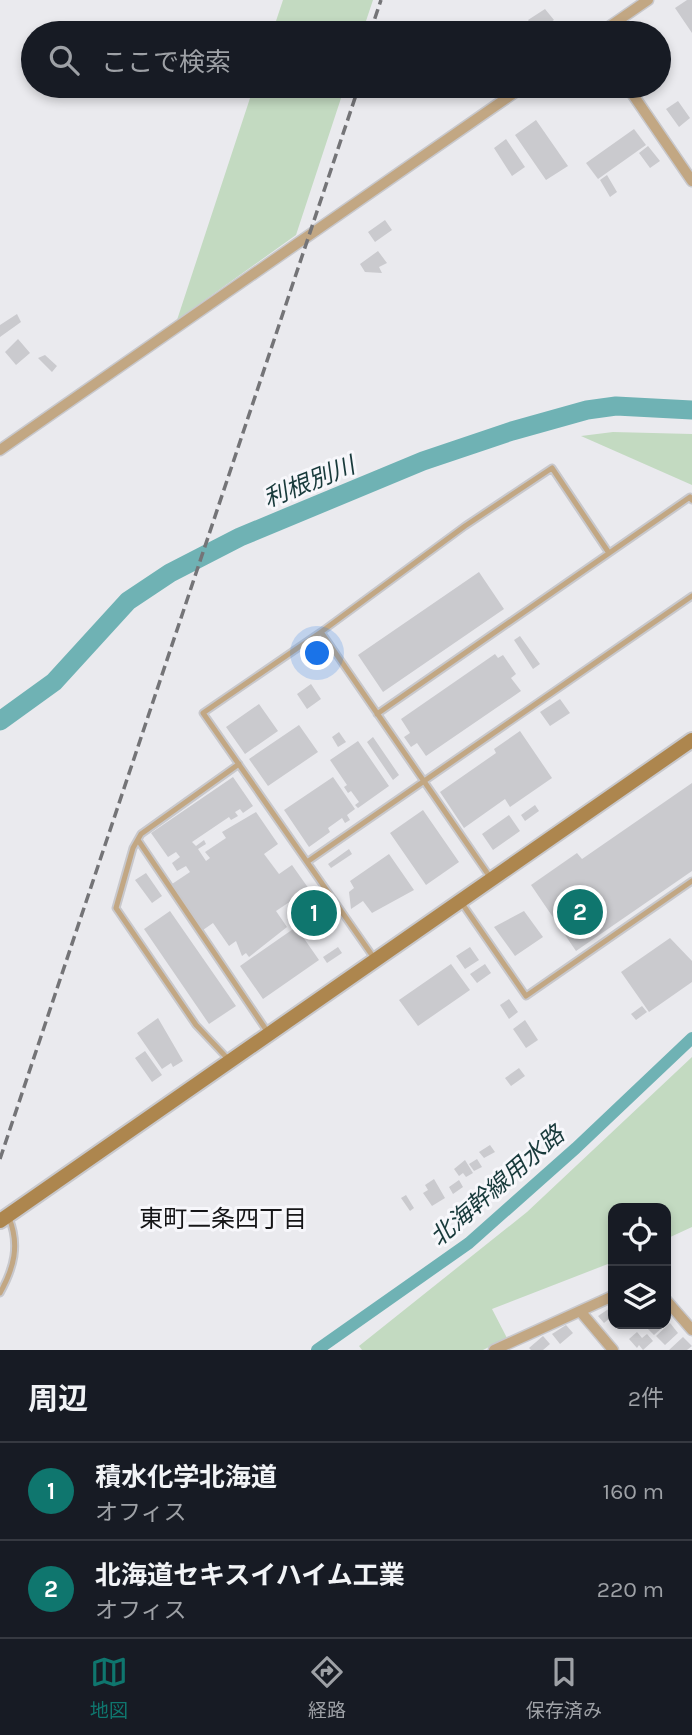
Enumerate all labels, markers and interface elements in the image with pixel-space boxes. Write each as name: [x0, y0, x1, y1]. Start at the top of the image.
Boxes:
search box: [21, 21, 671, 98]
icon: search: [45, 41, 83, 79]
text: ここで検索: [101, 47, 231, 78]
water label: 利根別川: [259, 450, 362, 513]
your location: [300, 636, 334, 670]
pin: 2: [557, 886, 603, 938]
pin: 1: [291, 887, 337, 939]
water label: 北海幹線用水路: [424, 1119, 571, 1252]
map controls: [608, 1203, 671, 1329]
button: locate: [608, 1203, 671, 1266]
district label: 東町二条四丁目: [139, 1205, 307, 1233]
button: layers: [608, 1266, 671, 1329]
text: 周辺: [28, 1381, 88, 1417]
text: 2件: [628, 1385, 664, 1412]
text: 積水化学北海道: [95, 1462, 277, 1493]
text: 1: [47, 1478, 55, 1505]
text: 160 m: [603, 1478, 664, 1505]
text: オフィス: [95, 1499, 187, 1526]
text: 北海道セキスイハイム工業: [95, 1560, 405, 1591]
text: 2: [44, 1576, 58, 1603]
text: 220 m: [597, 1576, 664, 1603]
text: オフィス: [95, 1597, 187, 1624]
tab: 地図: [90, 1653, 128, 1722]
tab: 経路: [308, 1653, 346, 1722]
tab: 保存済み: [526, 1653, 602, 1722]

